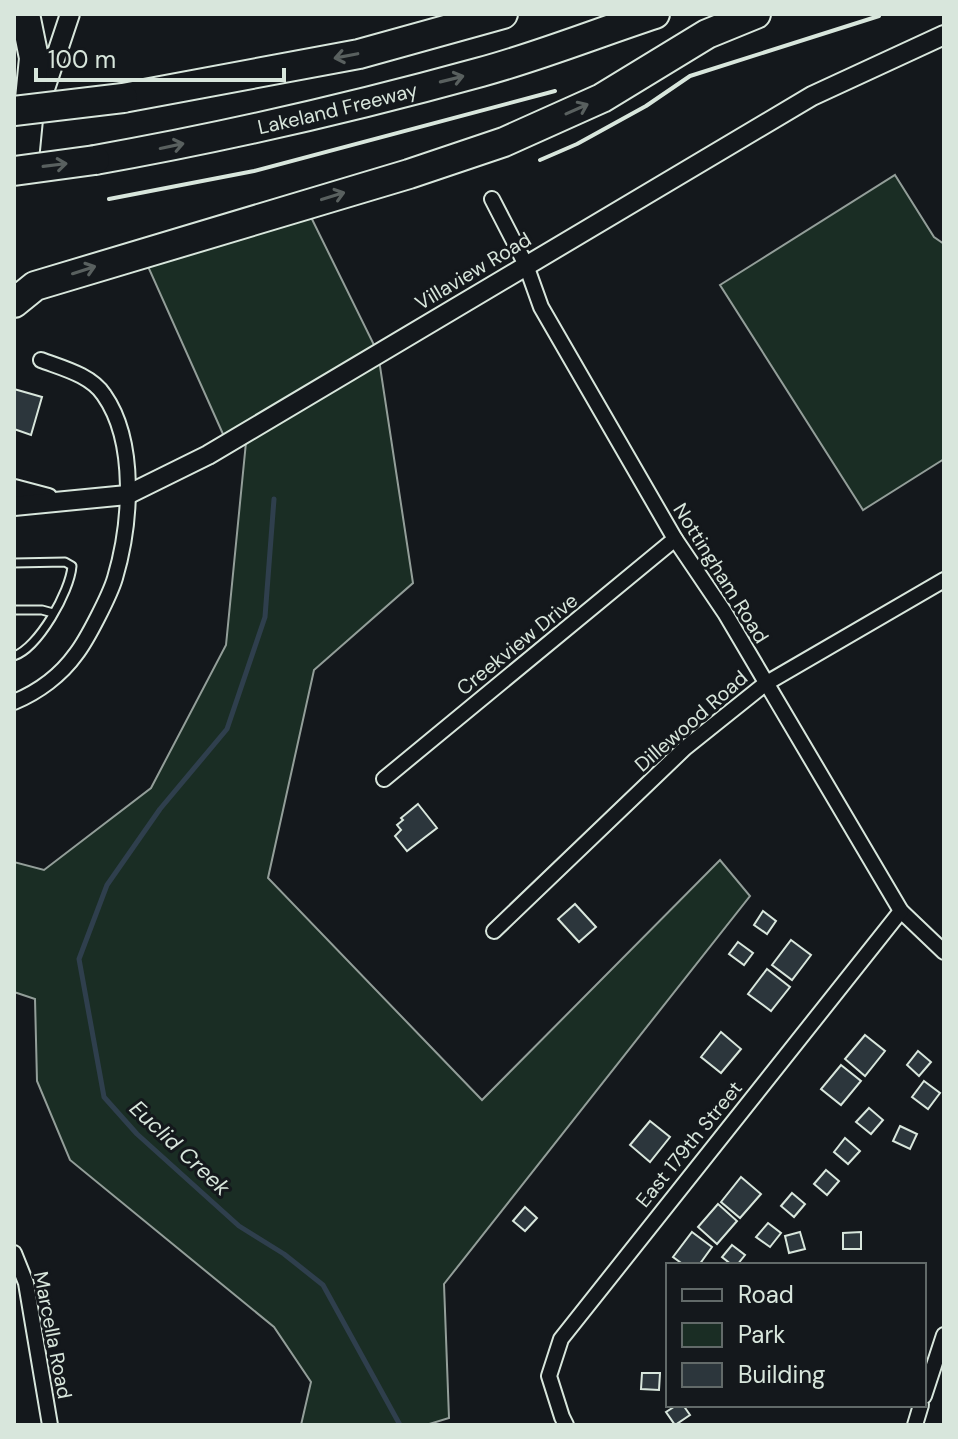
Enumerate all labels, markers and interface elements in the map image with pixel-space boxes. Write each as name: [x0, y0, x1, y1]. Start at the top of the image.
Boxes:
scale bar: [36, 32, 284, 82]
text: 100 m: [48, 44, 116, 75]
one-way arrow: [334, 50, 359, 65]
one-way arrow: [439, 71, 465, 86]
street label: Lakeland Freeway: [255, 77, 420, 140]
one-way arrow: [565, 101, 589, 116]
one-way arrow: [159, 138, 184, 153]
one-way arrow: [41, 158, 68, 173]
one-way arrow: [319, 188, 345, 203]
street label: Villaview Road: [410, 226, 536, 316]
one-way arrow: [71, 262, 96, 277]
street label: Nottingham Road: [667, 498, 775, 648]
street label: Creekview Drive: [451, 587, 583, 701]
street label: Dillewood Road: [629, 665, 753, 777]
street label: East 179th Street: [630, 1075, 748, 1213]
water label: Euclid Creek: [124, 1094, 237, 1203]
legend: [666, 1263, 926, 1407]
street label: Marcella Road: [28, 1269, 78, 1401]
text: Road: [738, 1279, 794, 1310]
text: Park: [738, 1319, 785, 1350]
text: Building: [738, 1359, 825, 1390]

